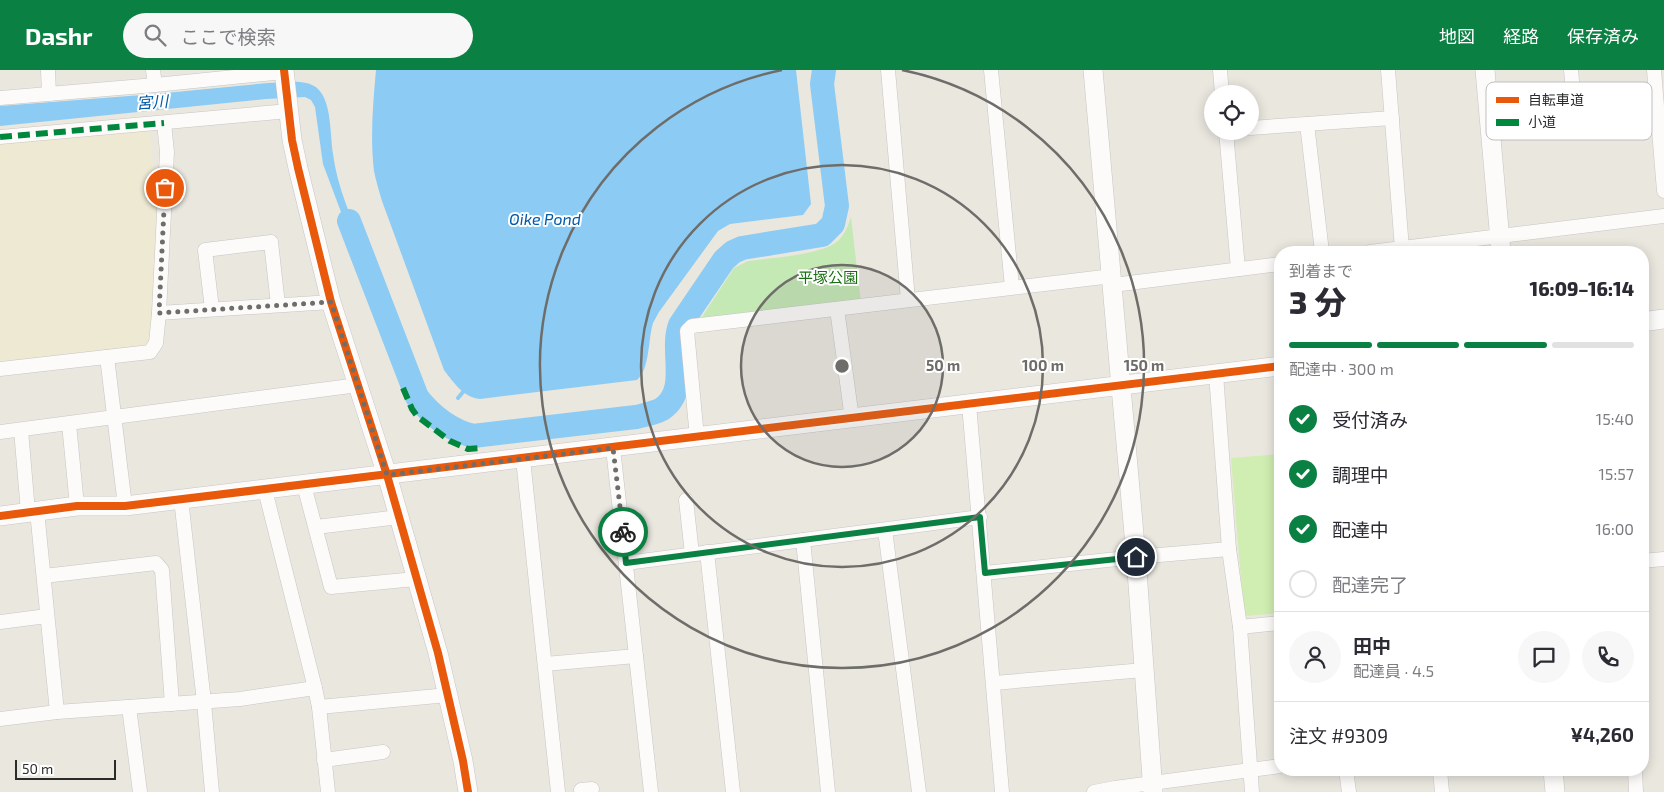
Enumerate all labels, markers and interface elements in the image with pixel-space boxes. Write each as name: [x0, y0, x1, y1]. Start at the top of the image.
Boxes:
search box: [123, 13, 473, 58]
text: Dashr: [25, 21, 93, 50]
icon: search: [141, 21, 169, 49]
text: ここで検索: [181, 25, 276, 48]
text: 地図: [1439, 25, 1475, 47]
text: 経路: [1503, 25, 1539, 47]
text: 保存済み: [1567, 25, 1639, 47]
legend: [1486, 82, 1652, 140]
map controls: [1204, 85, 1259, 140]
button: locate: [1204, 85, 1259, 140]
water label: 宮川: [135, 91, 171, 112]
text: 自転車道: [1528, 91, 1584, 108]
text: 小道: [1528, 113, 1556, 130]
pin: [144, 167, 186, 209]
icon: bag: [151, 174, 179, 202]
water label: Oike Pond: [509, 209, 581, 228]
text: 到着まで: [1289, 261, 1353, 280]
park label: 平塚公園: [798, 268, 858, 286]
text: 16:09–16:14: [1530, 277, 1634, 300]
text: 3 分: [1289, 282, 1346, 320]
text: 50 m: [926, 356, 960, 374]
text: 100 m: [1022, 356, 1064, 374]
text: 150 m: [1124, 356, 1164, 374]
centre of rings: [833, 357, 851, 375]
text: 配達中 · 300 m: [1289, 359, 1394, 378]
icon: check: [1289, 405, 1317, 433]
text: 受付済み: [1332, 408, 1408, 431]
text: 15:40: [1596, 409, 1634, 428]
icon: check: [1289, 460, 1317, 488]
text: 調理中: [1332, 463, 1389, 486]
text: 15:57: [1599, 464, 1634, 483]
courier: [598, 507, 648, 557]
icon: check: [1289, 515, 1317, 543]
icon: bike: [609, 518, 637, 546]
text: 配達中: [1332, 518, 1389, 541]
text: 16:00: [1595, 519, 1634, 538]
pin: [1115, 536, 1157, 578]
icon: home: [1122, 543, 1150, 571]
text: 配達完了: [1332, 573, 1408, 596]
button: person: [1289, 631, 1341, 683]
button: chat: [1518, 631, 1570, 683]
button: phone: [1582, 631, 1634, 683]
text: 田中: [1353, 634, 1391, 657]
text: 配達員 · 4.5: [1353, 661, 1434, 680]
text: ¥4,260: [1570, 723, 1634, 746]
text: 注文 #9309: [1289, 724, 1388, 747]
scale bar: [15, 757, 116, 780]
text: 50 m: [22, 760, 53, 777]

